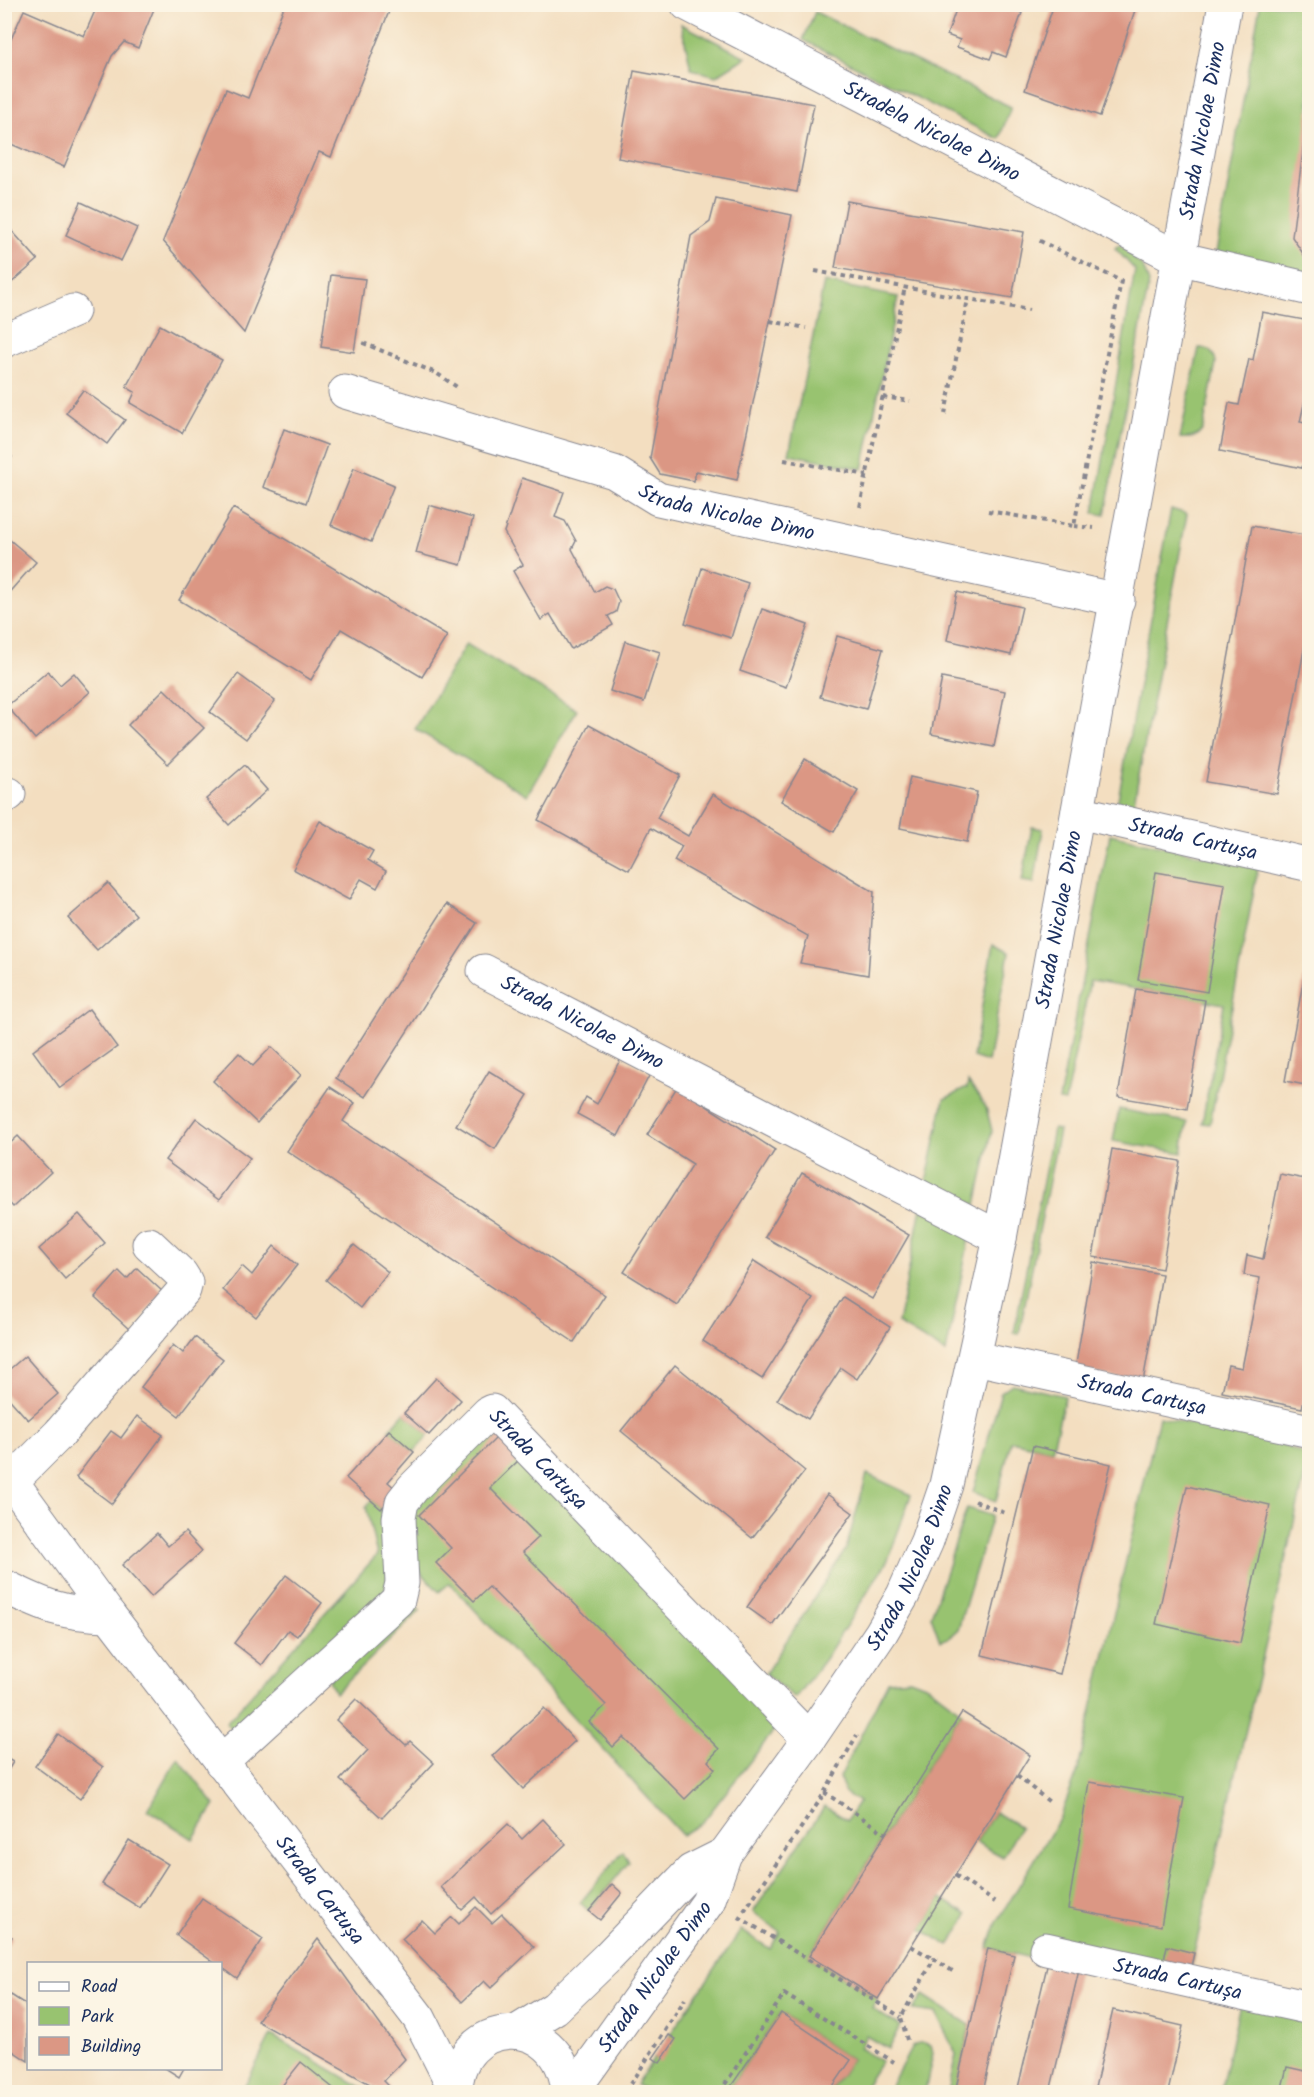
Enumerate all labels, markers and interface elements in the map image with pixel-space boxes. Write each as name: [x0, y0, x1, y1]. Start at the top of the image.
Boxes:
street label: Strada Nicolae Dimo: [1171, 39, 1236, 222]
street label: Stradela Nicolae Dimo: [837, 73, 1026, 192]
street label: Strada Nicolae Dimo: [631, 475, 818, 551]
street label: Strada Cartușa: [1125, 809, 1260, 870]
street label: Strada Nicolae Dimo: [1027, 828, 1092, 1011]
street label: Strada Nicolae Dimo: [494, 967, 670, 1080]
street label: Strada Cartușa: [1074, 1366, 1209, 1426]
street label: Strada Cartușa: [480, 1401, 595, 1519]
street label: Strada Nicolae Dimo: [858, 1480, 963, 1658]
street label: Strada Cartușa: [266, 1829, 372, 1953]
street label: Strada Nicolae Dimo: [590, 1894, 722, 2060]
street label: Strada Cartușa: [1110, 1949, 1245, 2010]
legend: [27, 1962, 222, 2070]
text: Road: [81, 1973, 118, 2002]
text: Park: [81, 2003, 114, 2032]
text: Building: [81, 2033, 141, 2062]

